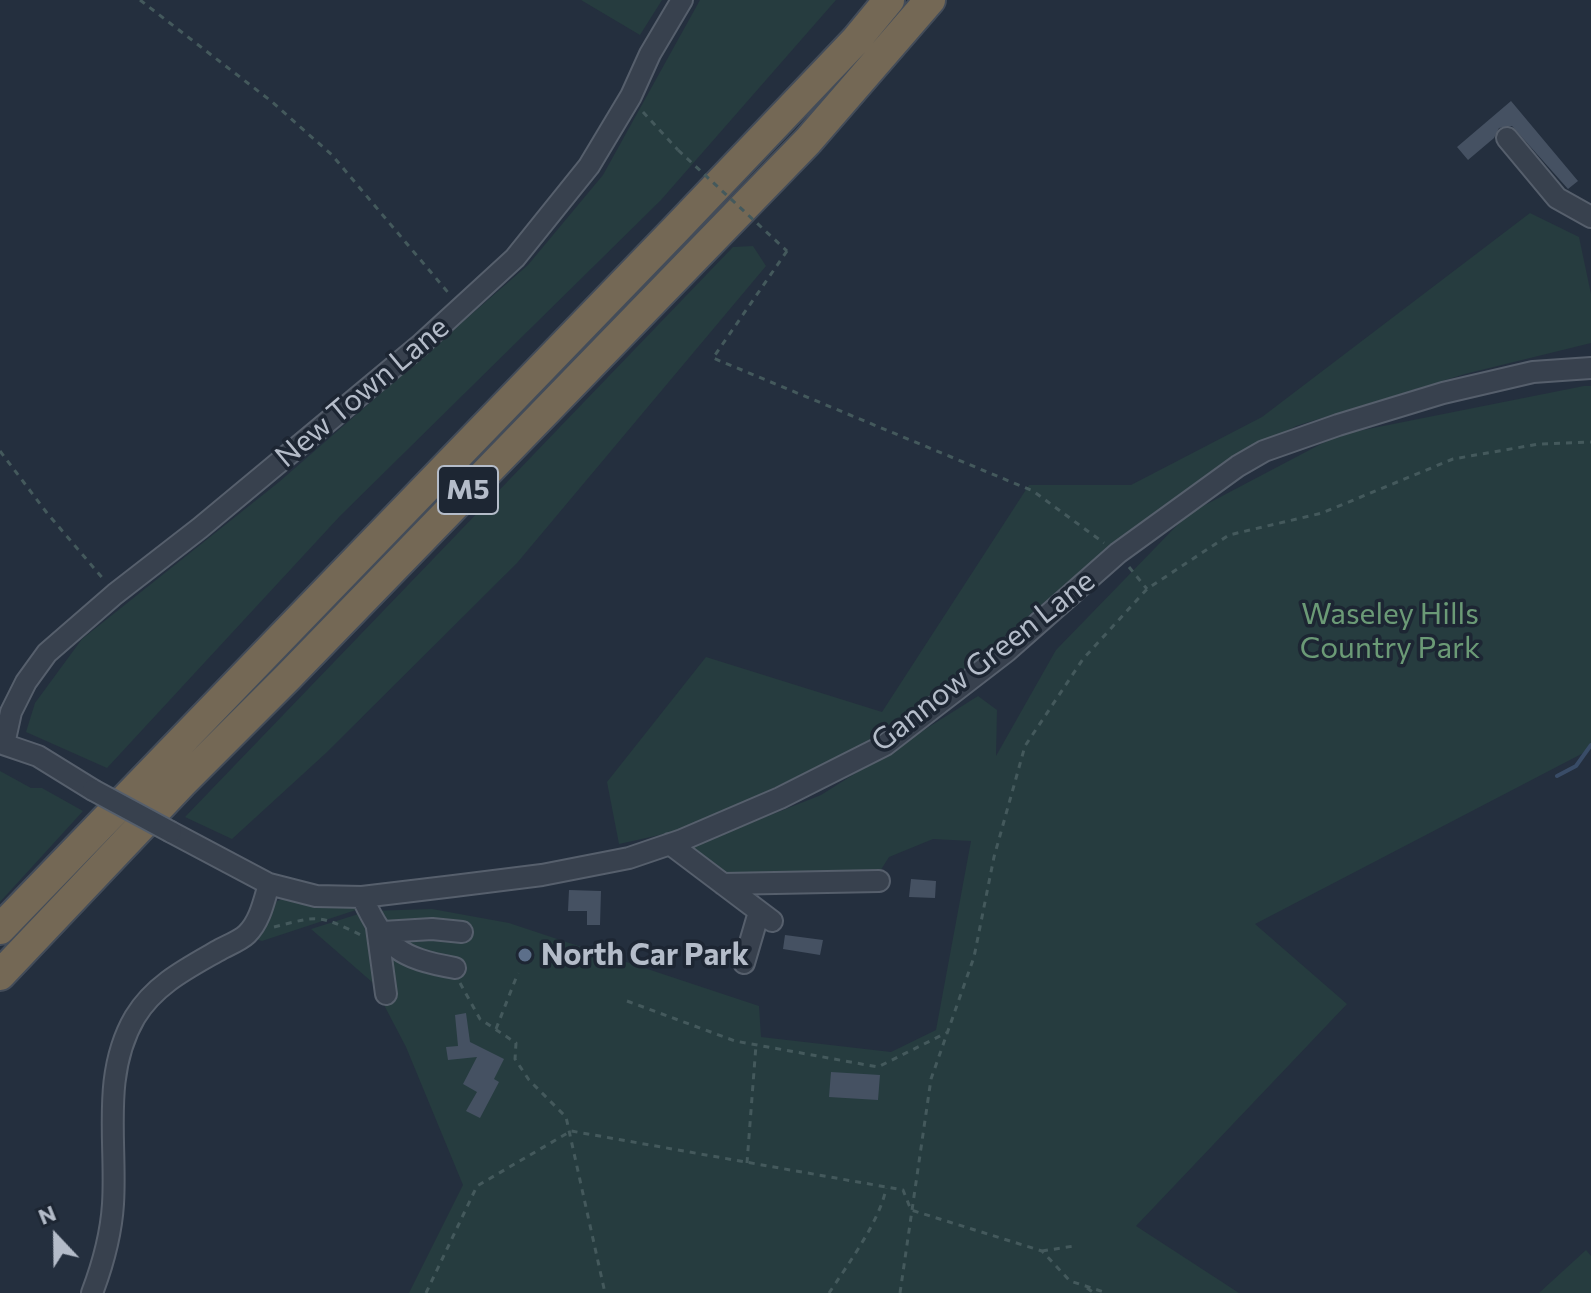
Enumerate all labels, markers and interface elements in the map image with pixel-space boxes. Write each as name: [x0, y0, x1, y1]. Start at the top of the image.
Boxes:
street label: New Town Lane: [268, 309, 456, 475]
road number: M5: [438, 466, 498, 514]
street label: Gannow Green Lane: [864, 563, 1102, 759]
park label: Waseley Hills Country Park: [1300, 596, 1480, 666]
place label: North Car Park: [541, 937, 749, 973]
marker: North Car Park: [516, 946, 534, 964]
north arrow: [16, 1197, 96, 1277]
text: N: [34, 1199, 60, 1230]

